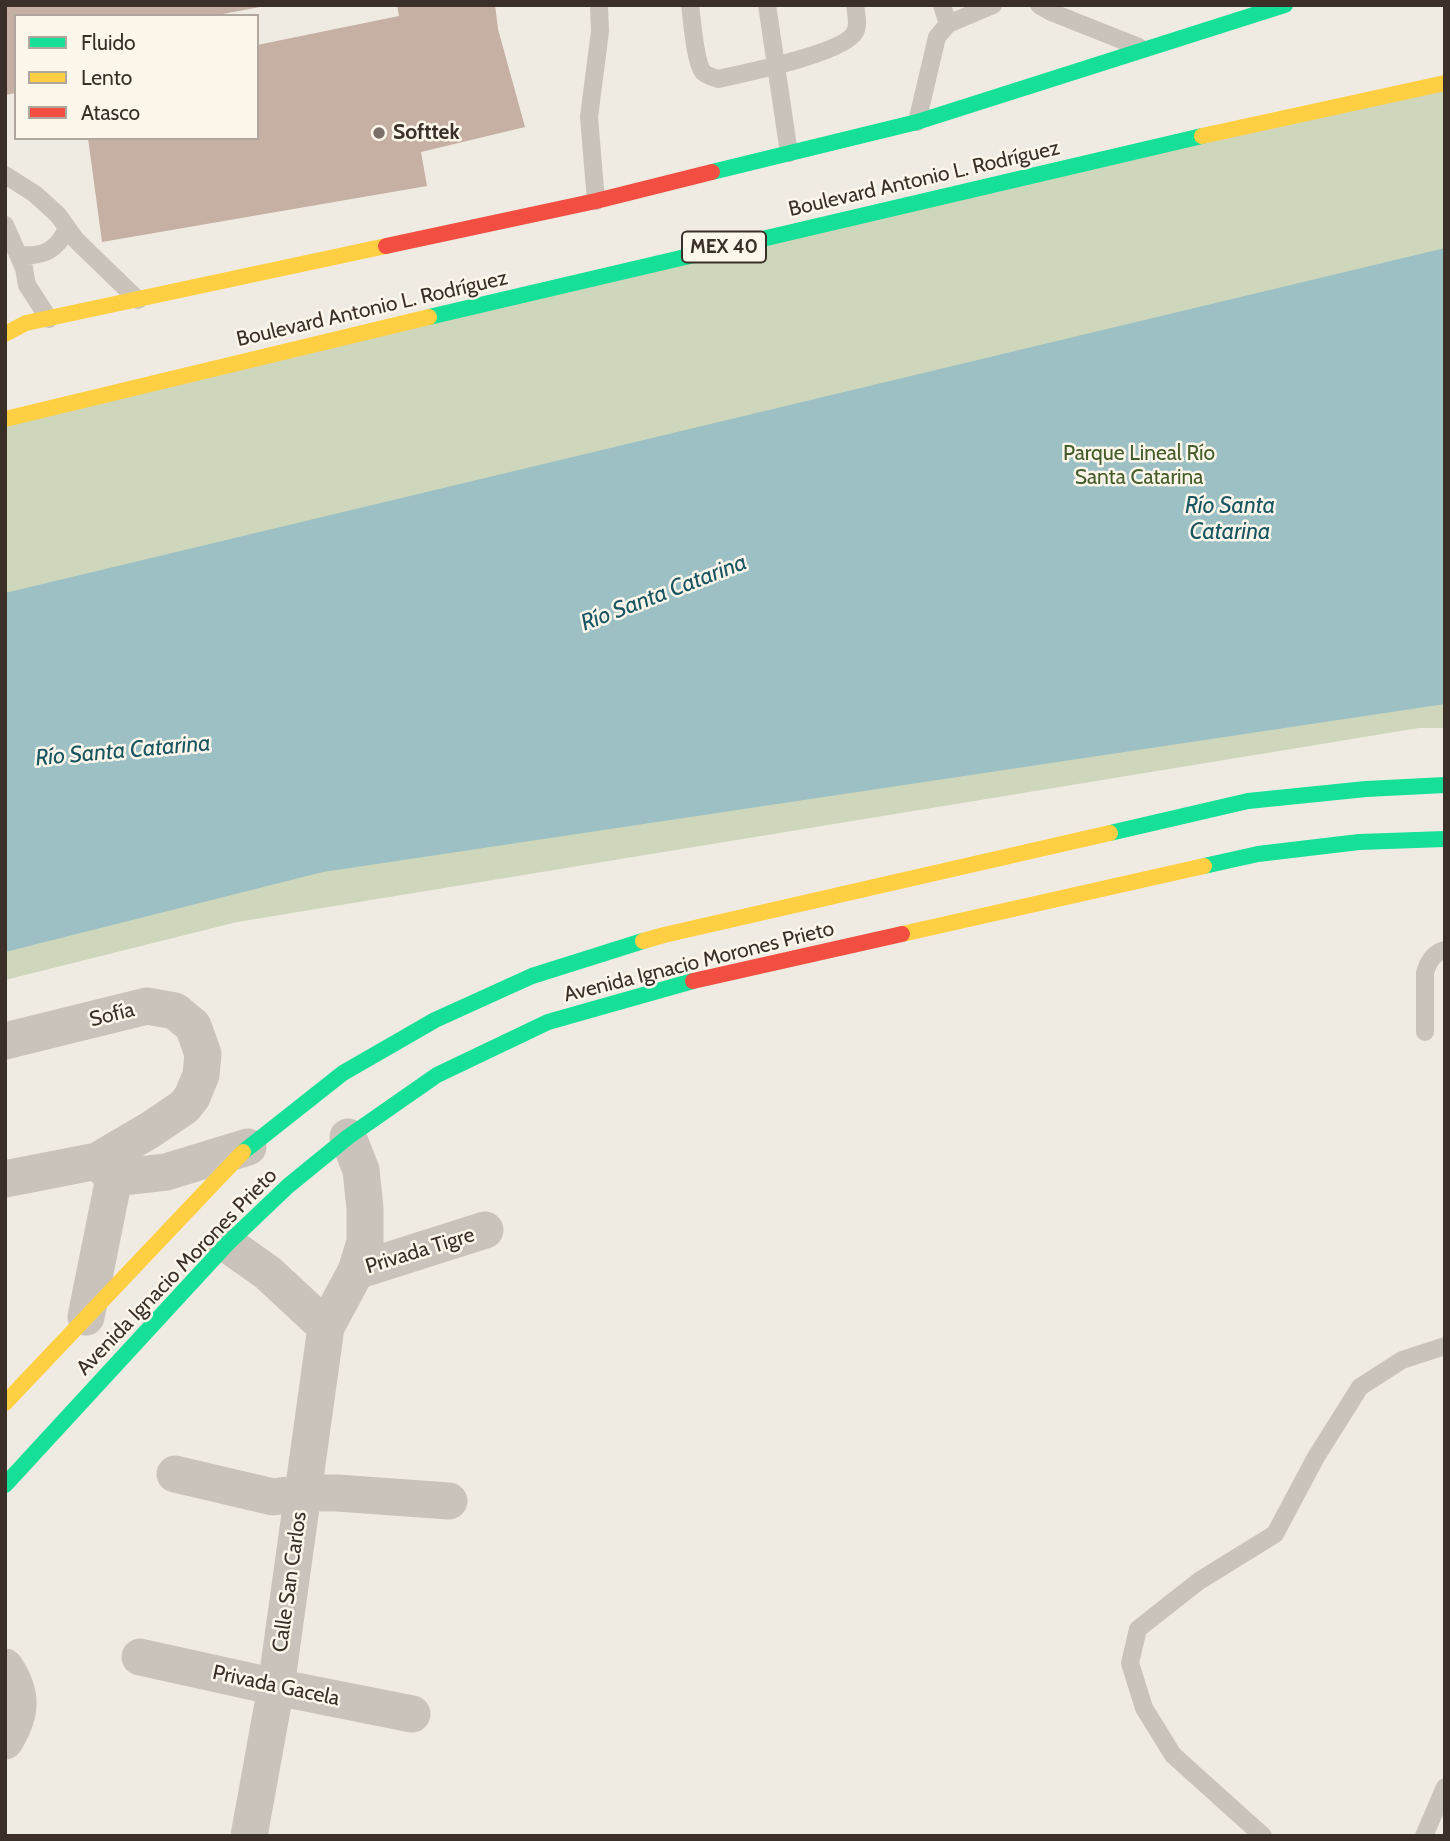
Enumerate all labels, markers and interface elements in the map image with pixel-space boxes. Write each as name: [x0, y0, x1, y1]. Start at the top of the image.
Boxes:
legend: [14, 14, 259, 140]
text: Fluido: [81, 30, 136, 55]
text: Lento: [81, 65, 132, 90]
text: Atasco: [81, 100, 140, 125]
place label: Softtek: [393, 120, 460, 146]
marker: Softtek: [371, 125, 387, 141]
street label: Boulevard Antonio L. Rodríguez: [786, 136, 1062, 222]
road number: MEX 40: [682, 232, 766, 262]
street label: Boulevard Antonio L. Rodríguez: [234, 266, 510, 352]
park label: Parque Lineal Río Santa Catarina: [1063, 441, 1215, 491]
water label: Río Santa Catarina: [1185, 492, 1275, 546]
water label: Río Santa Catarina: [577, 549, 751, 637]
water label: Río Santa Catarina: [34, 730, 212, 772]
street label: Avenida Ignacio Morones Prieto: [561, 916, 837, 1008]
street label: Sofía: [87, 997, 137, 1033]
street label: Avenida Ignacio Morones Prieto: [71, 1163, 283, 1381]
street label: Privada Tigre: [362, 1222, 478, 1280]
street label: Calle San Carlos: [268, 1510, 312, 1654]
street label: Privada Gacela: [210, 1660, 342, 1712]

